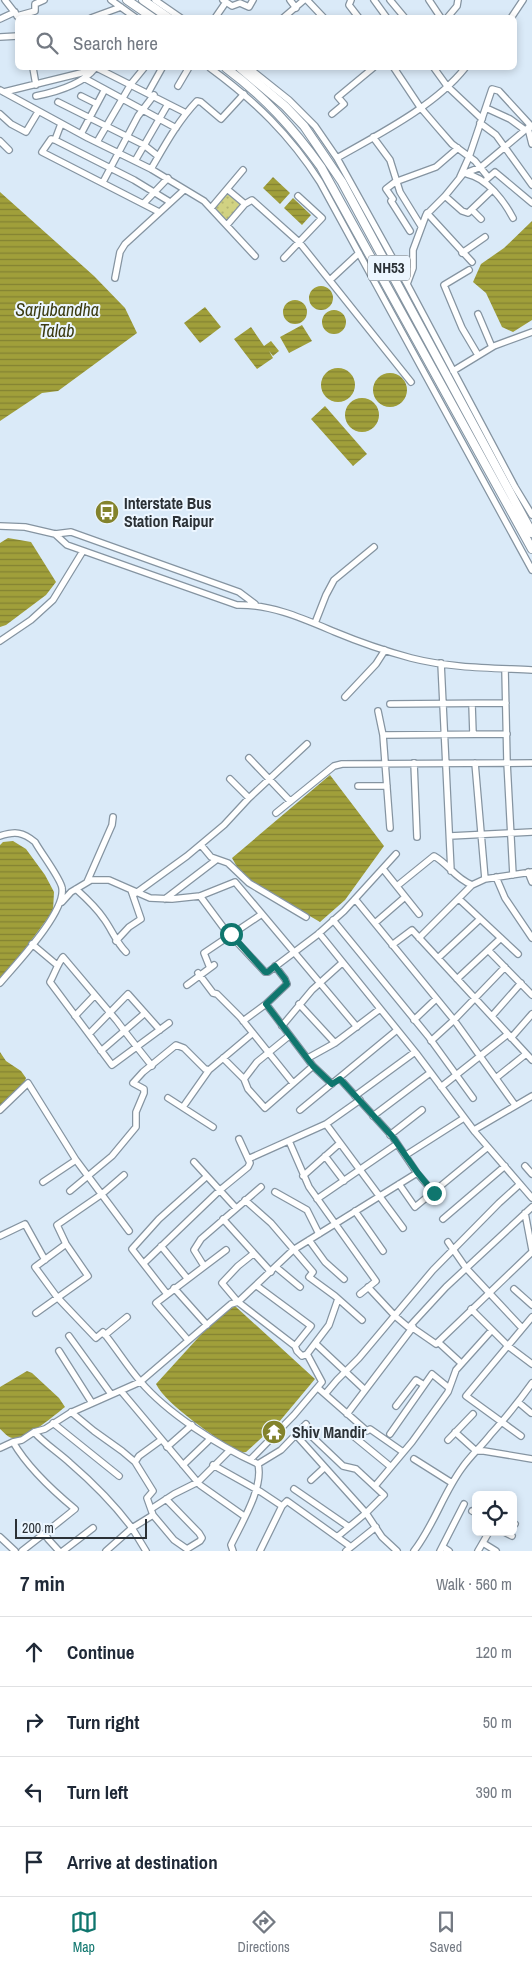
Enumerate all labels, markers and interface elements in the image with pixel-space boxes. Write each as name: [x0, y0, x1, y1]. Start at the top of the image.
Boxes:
search box: [15, 15, 517, 70]
icon: search: [33, 29, 61, 57]
text: Search here: [73, 30, 158, 56]
road number: NH53: [368, 256, 410, 280]
water label: Sarjubandha Talab: [15, 297, 99, 343]
place label: Interstate Bus Station Raipur: [124, 492, 215, 532]
bus stop icon: Interstate Bus Station Raipur: [94, 499, 120, 525]
route start: [220, 923, 243, 946]
route end: [423, 1182, 446, 1205]
temple icon: Shiv Mandir: [261, 1419, 287, 1445]
place label: Shiv Mandir: [292, 1421, 367, 1443]
map controls: [472, 1491, 517, 1536]
button: locate: [472, 1491, 517, 1536]
scale bar: [15, 1516, 148, 1539]
text: 200 m: [22, 1519, 54, 1537]
text: 7 min: [20, 1569, 65, 1598]
text: Walk · 560 m: [436, 1573, 512, 1595]
icon: ahead: [20, 1638, 48, 1666]
text: Continue: [67, 1639, 135, 1665]
text: 120 m: [476, 1641, 512, 1663]
icon: right: [20, 1708, 48, 1736]
text: Turn right: [67, 1709, 139, 1735]
text: 50 m: [483, 1711, 512, 1733]
icon: left: [20, 1778, 48, 1806]
text: Turn left: [67, 1779, 128, 1805]
text: 390 m: [476, 1781, 512, 1803]
icon: arrive: [20, 1848, 48, 1876]
text: Arrive at destination: [67, 1849, 218, 1875]
tab: Map: [70, 1908, 98, 1956]
tab: Directions: [238, 1908, 290, 1956]
tab: Saved: [430, 1908, 462, 1956]

